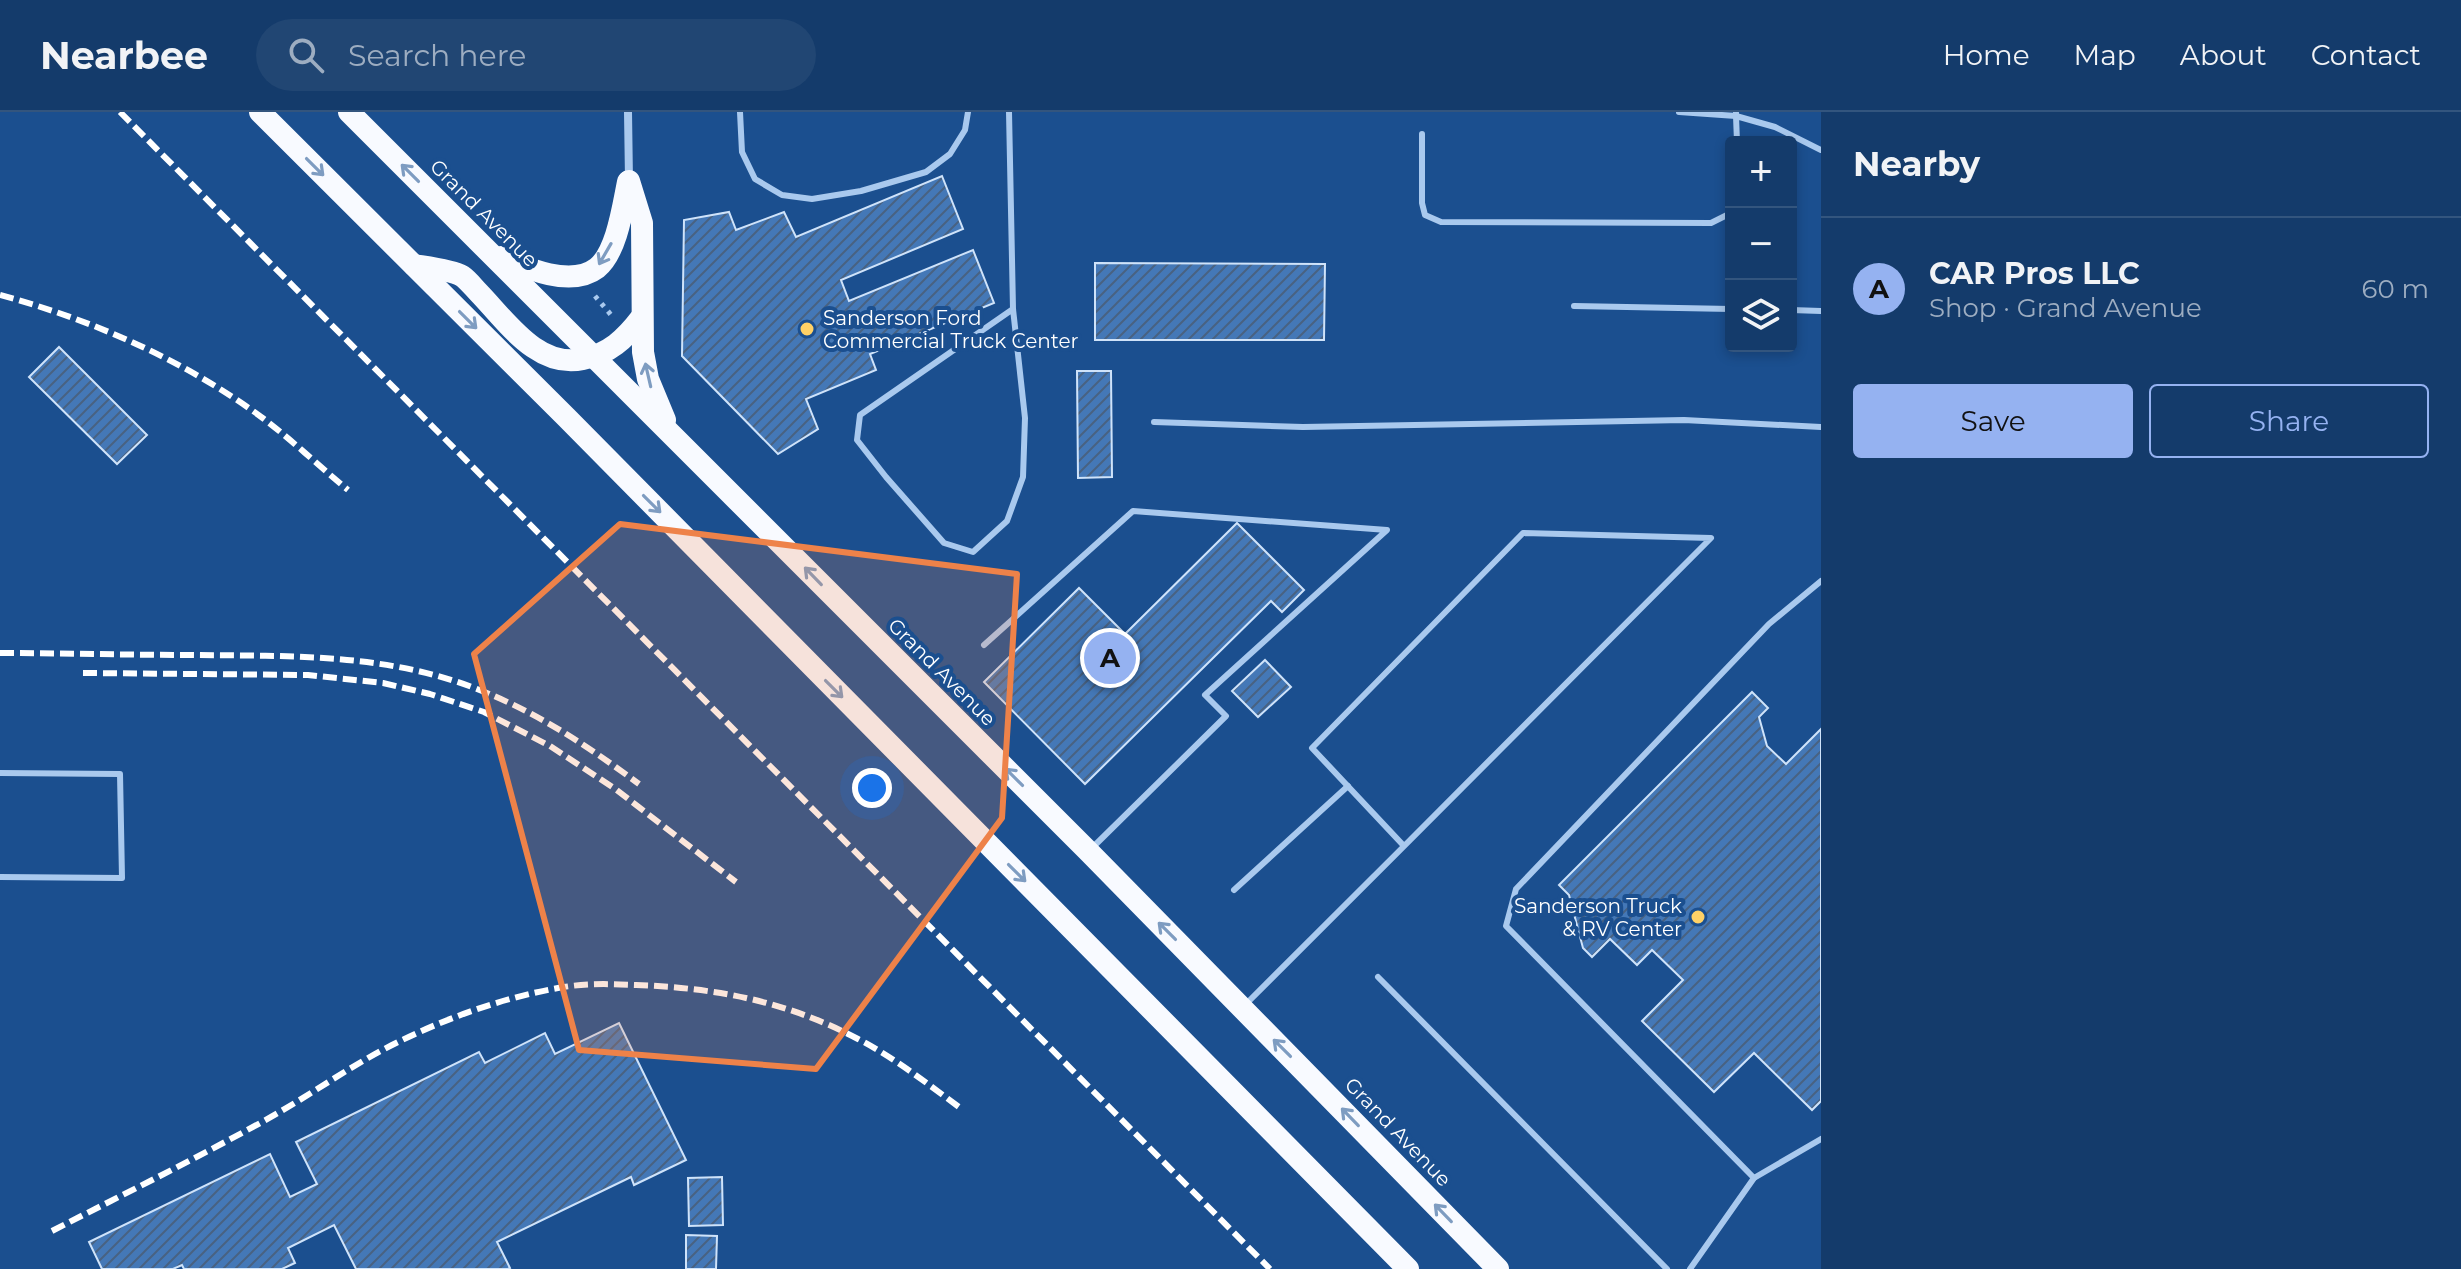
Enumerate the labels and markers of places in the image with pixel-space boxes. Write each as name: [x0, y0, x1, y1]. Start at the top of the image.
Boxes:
place label: Sanderson Ford Commercial Truck Center: [823, 306, 1079, 353]
marker: Sanderson Ford Commercial Truck Center: [798, 320, 816, 338]
pin: A: [1084, 628, 1136, 688]
place label: Sanderson Truck & RV Center: [1514, 894, 1682, 941]
marker: Sanderson Truck & RV Center: [1689, 908, 1707, 926]

